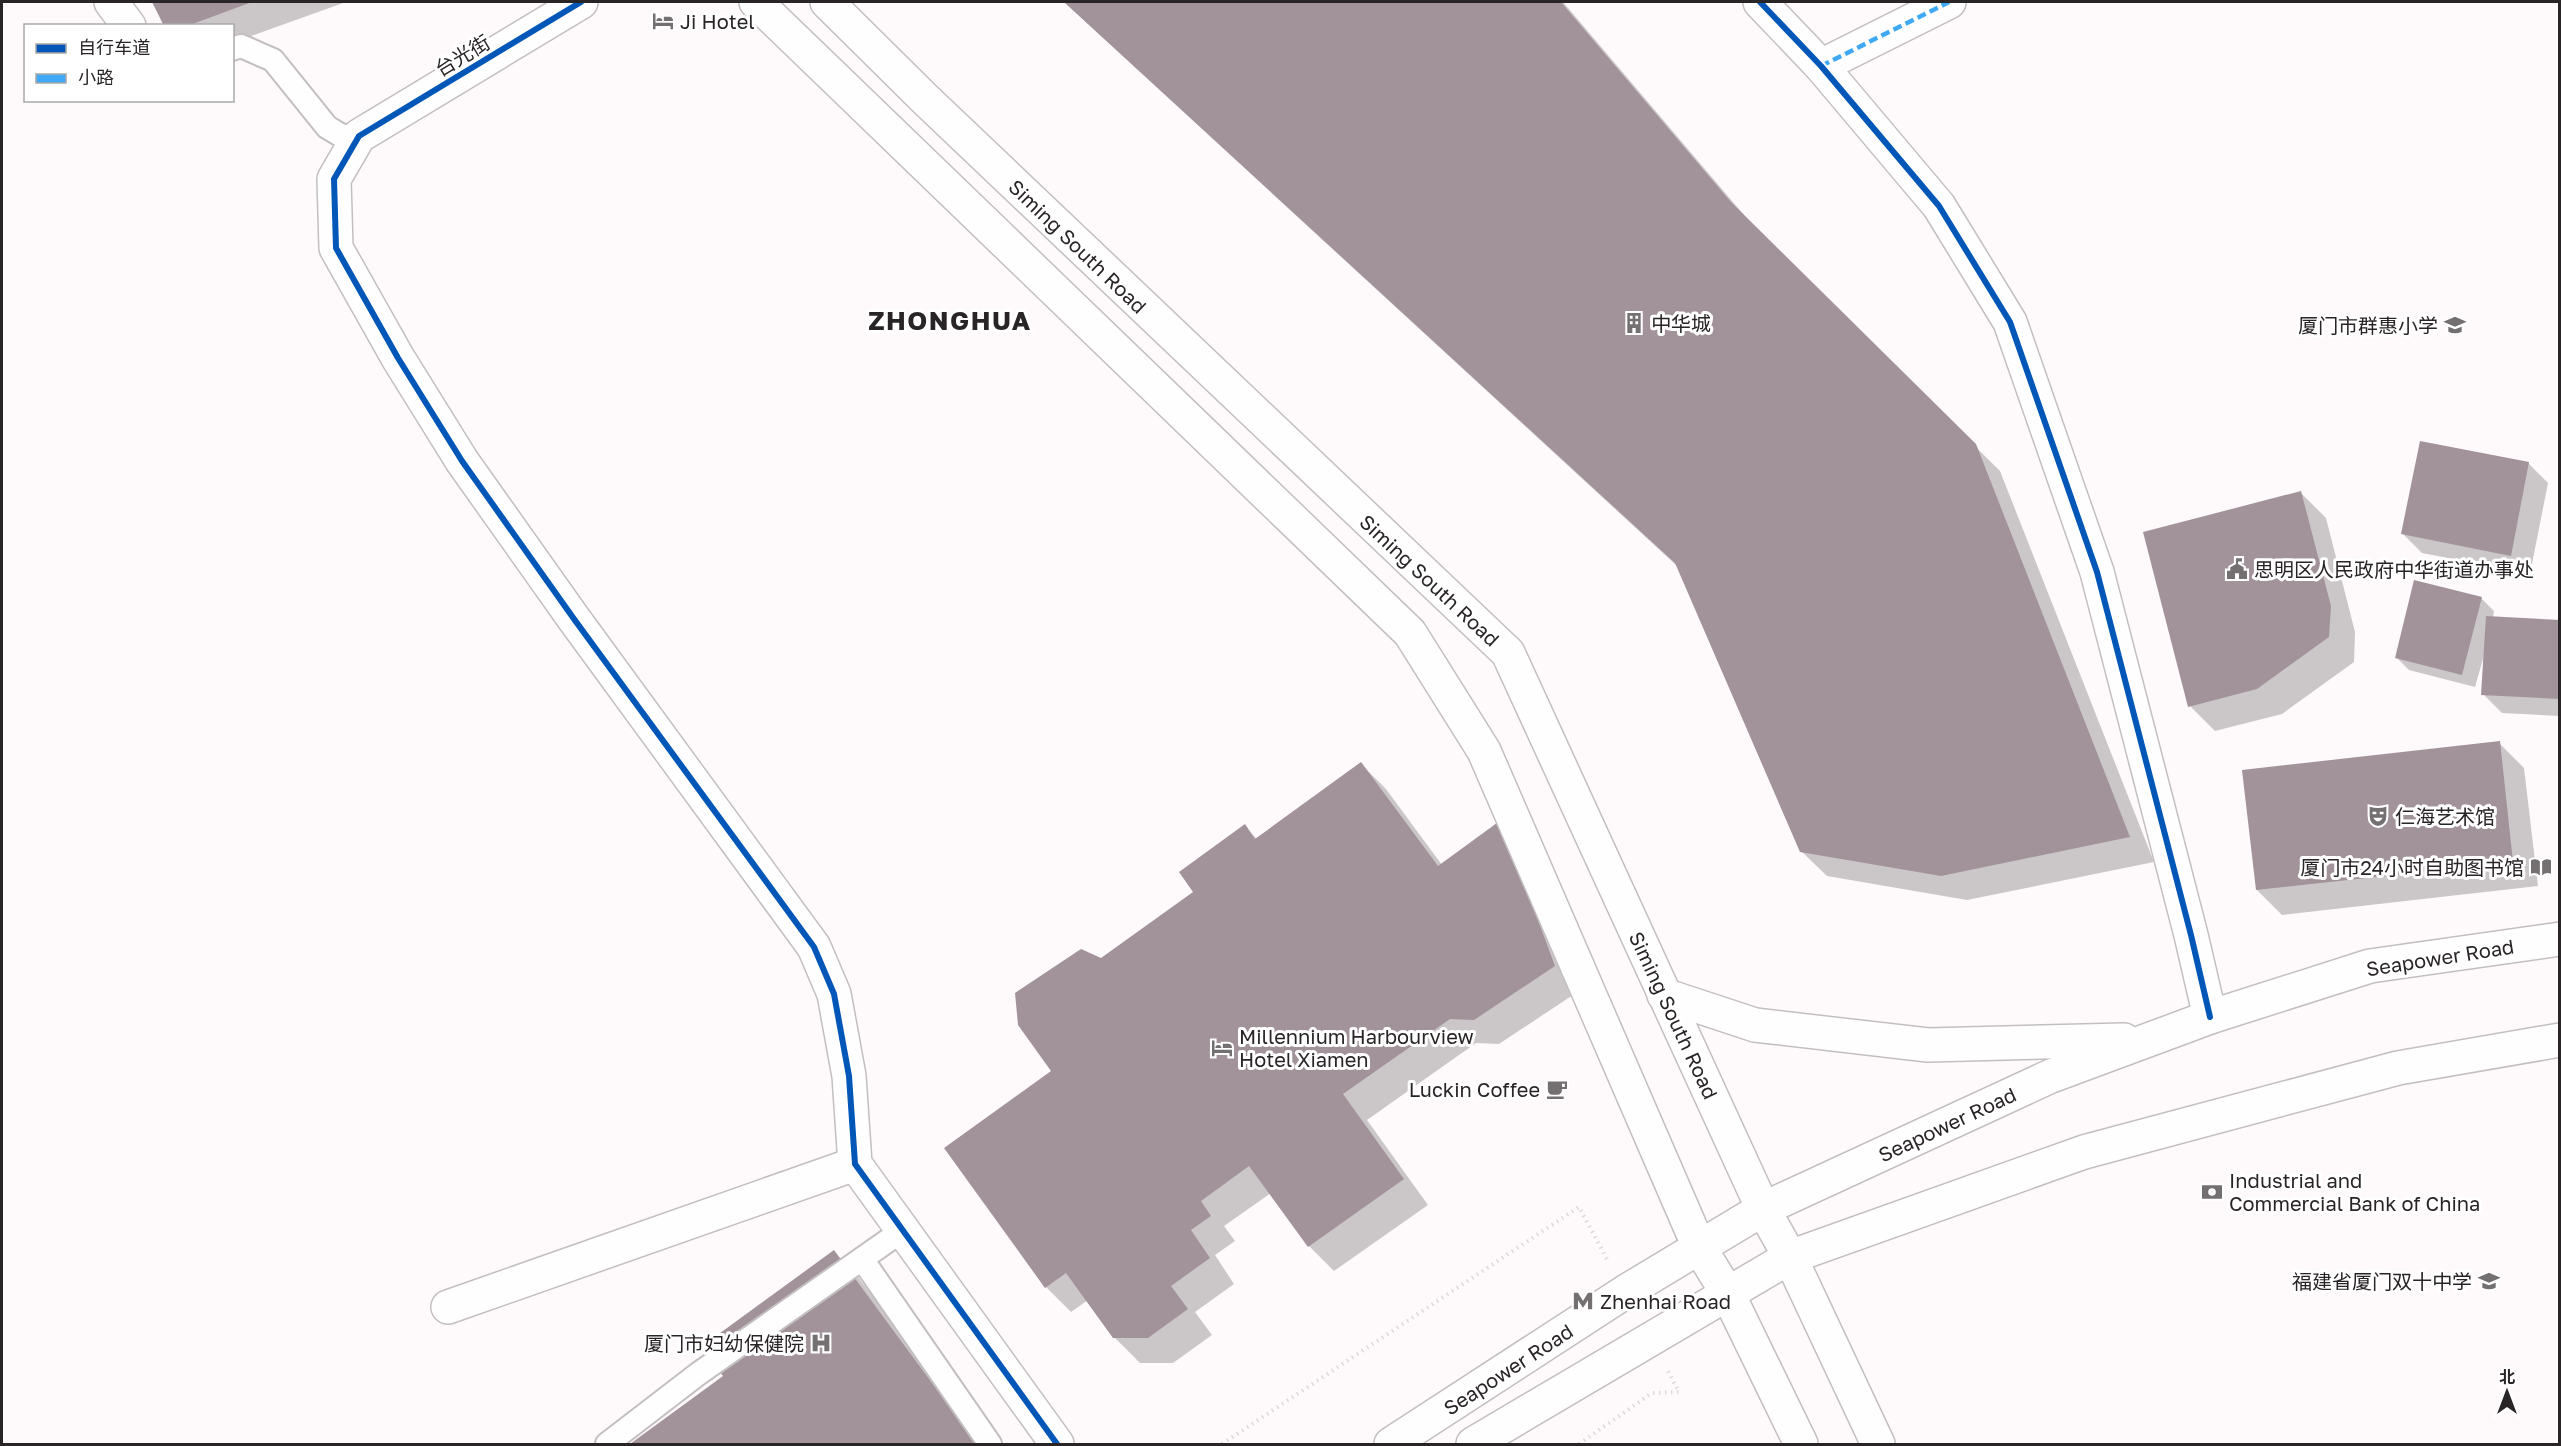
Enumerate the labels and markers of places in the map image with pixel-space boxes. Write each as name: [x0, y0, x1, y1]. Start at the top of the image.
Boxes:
hotel icon: Ji Hotel: [651, 9, 675, 33]
place label: Ji Hotel: [680, 9, 755, 33]
building icon: 中华城: [1622, 311, 1646, 335]
place label: 中华城: [1651, 311, 1711, 335]
place label: 厦门市群惠小学: [2298, 313, 2438, 337]
school or university icon: 厦门市群惠小学: [2443, 313, 2467, 337]
public building icon: 思明区人民政府中华街道办事处: [2225, 557, 2249, 581]
place label: 思明区人民政府中华街道办事处: [2254, 557, 2534, 581]
theatre icon: 仁海艺术馆: [2366, 804, 2390, 828]
place label: 仁海艺术馆: [2395, 804, 2495, 828]
place label: 厦门市24小时自助图书馆: [2300, 855, 2524, 879]
library icon: 厦门市24小时自助图书馆: [2529, 855, 2553, 879]
place label: Millennium Harbourview Hotel Xiamen: [1239, 1024, 1474, 1071]
hotel icon: Millennium Harbourview Hotel Xiamen: [1210, 1036, 1234, 1060]
place label: Luckin Coffee: [1409, 1077, 1540, 1101]
cafe icon: Luckin Coffee: [1545, 1077, 1569, 1101]
place label: Industrial and Commercial Bank of China: [2229, 1168, 2480, 1215]
bank icon: Industrial and Commercial Bank of China: [2200, 1180, 2224, 1204]
place label: 福建省厦门双十中学: [2292, 1269, 2472, 1293]
school or university icon: 福建省厦门双十中学: [2477, 1269, 2501, 1293]
metro station icon: Zhenhai Road: [1571, 1289, 1595, 1313]
place label: Zhenhai Road: [1600, 1289, 1731, 1313]
place label: 厦门市妇幼保健院: [644, 1331, 804, 1355]
hospital icon: 厦门市妇幼保健院: [809, 1331, 833, 1355]

